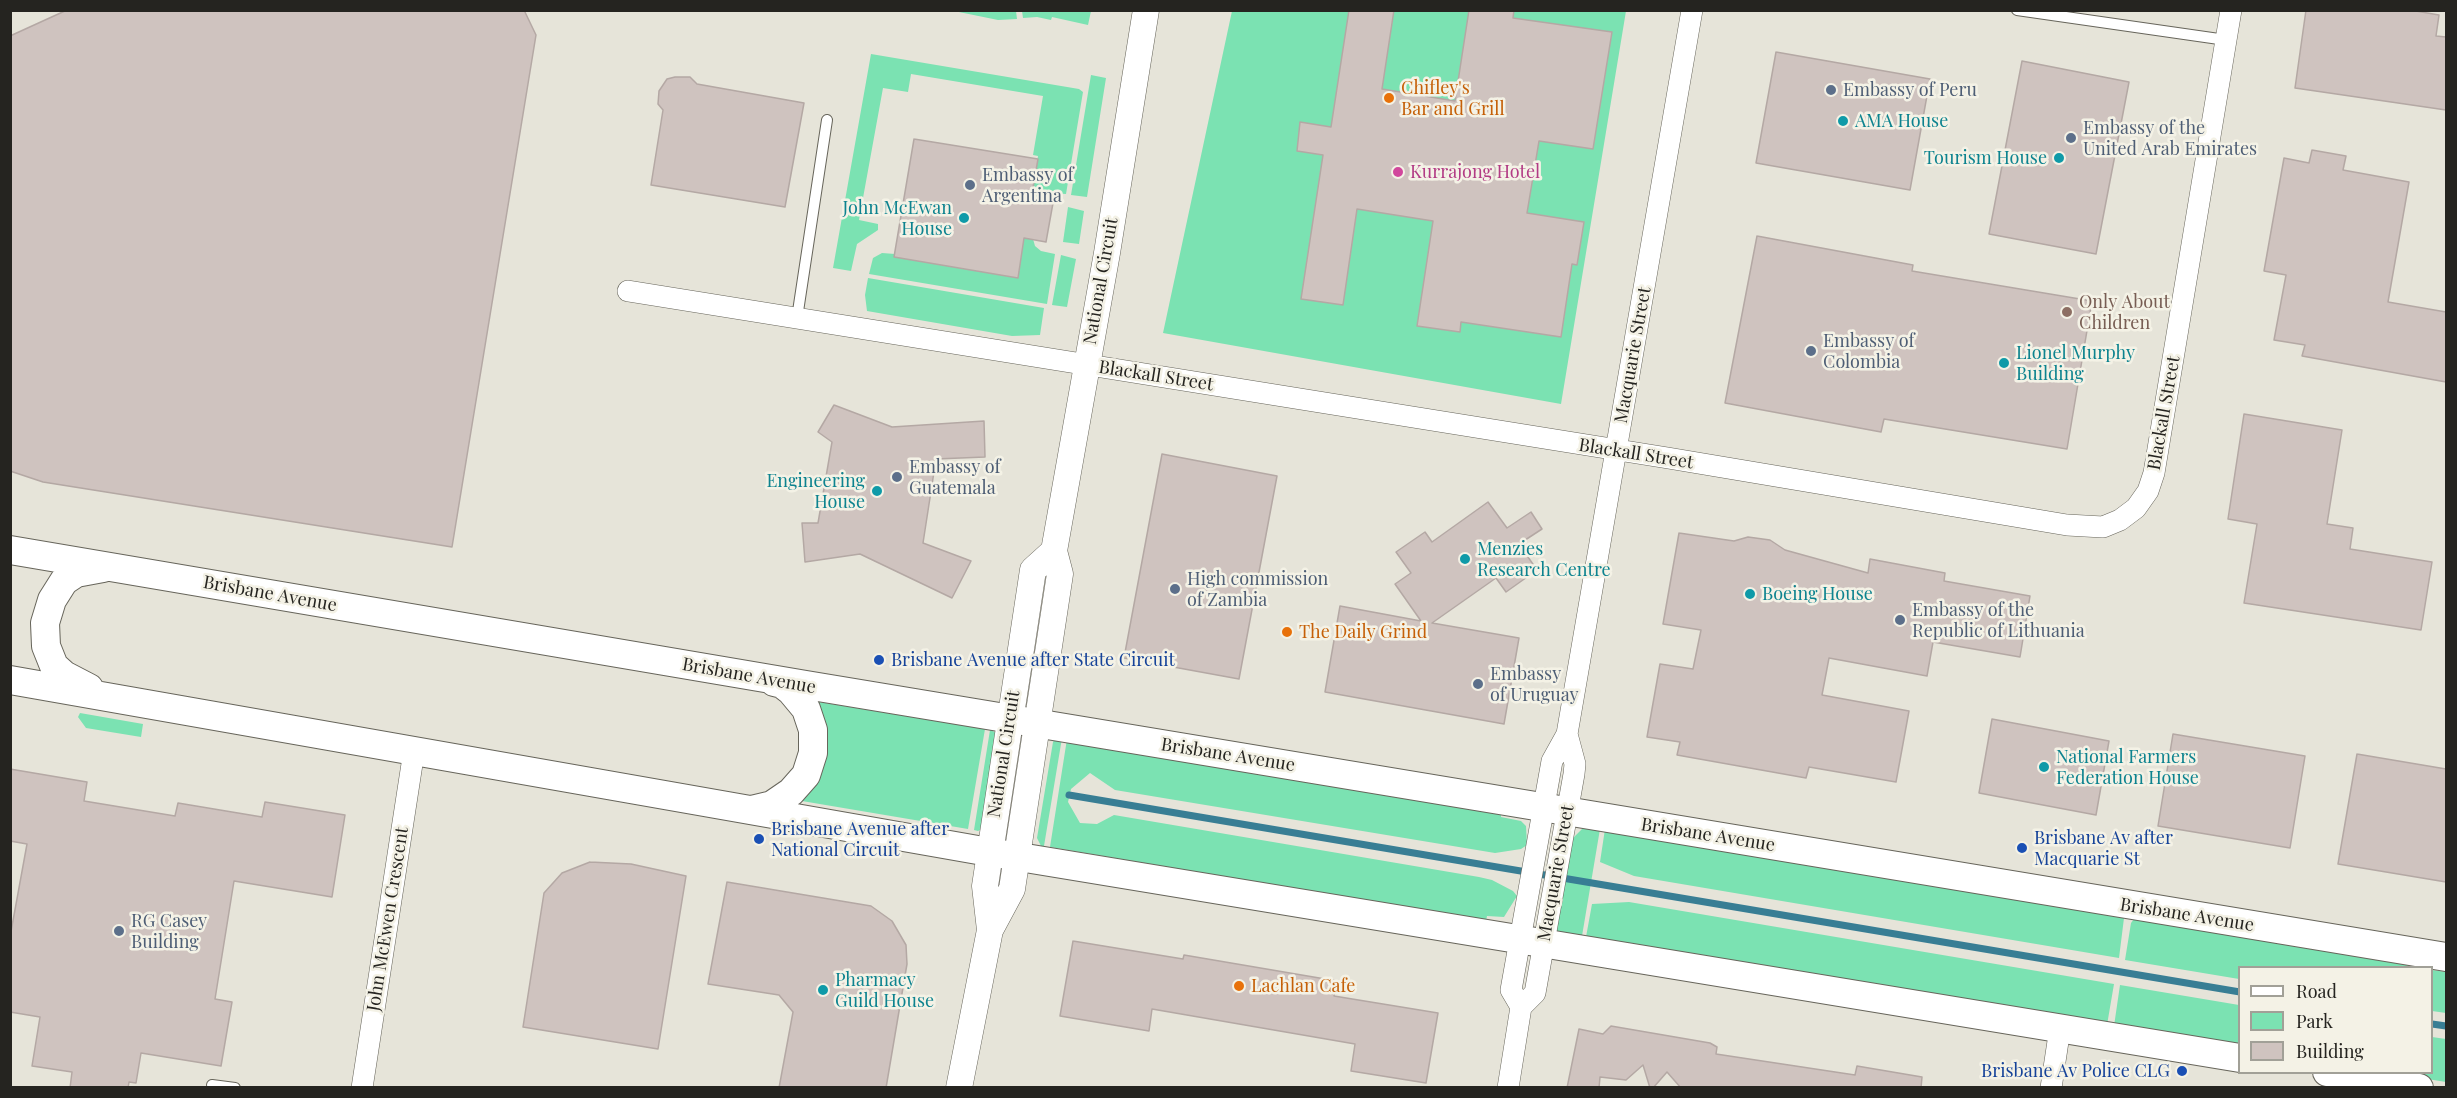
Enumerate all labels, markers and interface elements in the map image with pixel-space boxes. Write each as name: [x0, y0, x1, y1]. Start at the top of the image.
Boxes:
place label: Chifley's Bar and Grill: [1401, 77, 1505, 119]
place label: Embassy of Peru: [1843, 79, 1977, 101]
marker: Embassy of Peru: [1824, 83, 1838, 97]
marker: Chifley's Bar and Grill: [1382, 91, 1396, 105]
place label: AMA House: [1855, 110, 1948, 132]
marker: AMA House: [1836, 114, 1850, 128]
place label: Embassy of the United Arab Emirates: [2083, 117, 2257, 160]
marker: Embassy of the United Arab Emirates: [2064, 131, 2078, 145]
place label: Tourism House: [1924, 147, 2047, 169]
marker: Tourism House: [2052, 151, 2066, 165]
place label: Kurrajong Hotel: [1410, 161, 1540, 183]
place label: Embassy of Argentina: [982, 164, 1074, 207]
marker: Kurrajong Hotel: [1391, 165, 1405, 179]
marker: Embassy of Argentina: [963, 178, 977, 192]
place label: John McEwan House: [842, 197, 952, 240]
marker: John McEwan House: [957, 211, 971, 225]
street label: National Circuit: [1079, 216, 1123, 346]
street label: Macquarie Street: [1610, 285, 1656, 425]
place label: Only About Children: [2079, 291, 2170, 334]
marker: Only About Children: [2060, 305, 2074, 319]
place label: Embassy of Colombia: [1823, 330, 1915, 372]
place label: Lionel Murphy Building: [2016, 342, 2135, 385]
marker: Embassy of Colombia: [1804, 344, 1818, 358]
street label: Blackall Street: [2143, 354, 2185, 472]
street label: Blackall Street: [1097, 356, 1215, 396]
marker: Lionel Murphy Building: [1997, 356, 2011, 370]
street label: Blackall Street: [1577, 434, 1695, 474]
place label: Embassy of Guatemala: [909, 456, 1001, 498]
place label: Engineering House: [766, 470, 865, 512]
marker: Embassy of Guatemala: [890, 470, 904, 484]
marker: Engineering House: [870, 484, 884, 498]
place label: Menzies Research Centre: [1477, 538, 1611, 580]
marker: Menzies Research Centre: [1458, 552, 1472, 566]
place label: High commission of Zambia: [1187, 568, 1328, 610]
street label: Brisbane Avenue: [202, 572, 338, 616]
marker: High commission of Zambia: [1168, 582, 1182, 596]
place label: Boeing House: [1762, 583, 1873, 605]
marker: Boeing House: [1743, 587, 1757, 601]
place label: Embassy of the Republic of Lithuania: [1912, 599, 2085, 642]
marker: Embassy of the Republic of Lithuania: [1893, 613, 1907, 627]
place label: The Daily Grind: [1299, 621, 1427, 643]
marker: The Daily Grind: [1280, 625, 1294, 639]
place label: Brisbane Avenue after State Circuit: [891, 649, 1175, 671]
marker: Brisbane Avenue after State Circuit: [872, 653, 886, 667]
street label: Brisbane Avenue: [681, 654, 817, 698]
place label: Embassy of Uruguay: [1490, 663, 1579, 706]
marker: Embassy of Uruguay: [1471, 677, 1485, 691]
street label: National Circuit: [983, 689, 1025, 819]
street label: Brisbane Avenue: [1159, 734, 1297, 776]
place label: National Farmers Federation House: [2056, 746, 2199, 789]
marker: National Farmers Federation House: [2037, 760, 2051, 774]
street label: Macquarie Street: [1533, 803, 1579, 943]
street label: Brisbane Avenue: [1639, 814, 1777, 856]
place label: Brisbane Avenue after National Circuit: [771, 818, 949, 860]
street label: John McEwen Crescent: [363, 825, 413, 1013]
place label: Brisbane Av after Macquarie St: [2034, 827, 2173, 870]
marker: Brisbane Avenue after National Circuit: [752, 832, 766, 846]
marker: Brisbane Av after Macquarie St: [2015, 841, 2029, 855]
street label: Brisbane Avenue: [2118, 894, 2256, 936]
place label: RG Casey Building: [131, 910, 207, 952]
marker: RG Casey Building: [112, 924, 126, 938]
legend: [2238, 966, 2433, 1074]
place label: Pharmacy Guild House: [835, 969, 934, 1012]
place label: Lachlan Cafe: [1251, 975, 1355, 997]
marker: Lachlan Cafe: [1232, 979, 1246, 993]
text: Road: [2296, 979, 2337, 1003]
marker: Pharmacy Guild House: [816, 983, 830, 997]
text: Park: [2296, 1009, 2333, 1033]
text: Building: [2296, 1039, 2364, 1063]
place label: Brisbane Av Police CLG: [1981, 1060, 2170, 1082]
marker: Brisbane Av Police CLG: [2175, 1064, 2189, 1078]

